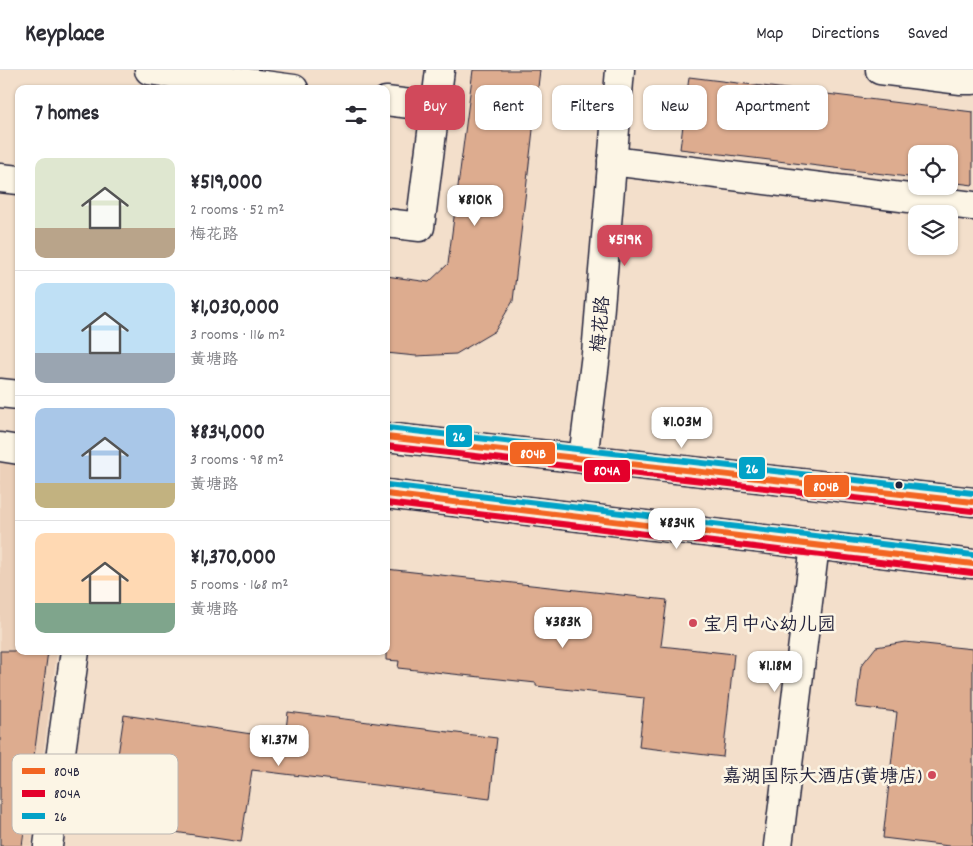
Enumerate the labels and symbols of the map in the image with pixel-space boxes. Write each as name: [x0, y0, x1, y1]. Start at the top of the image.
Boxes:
pin: ¥810K: [440, 184, 510, 227]
pin: ¥519K: [590, 224, 660, 267]
street label: 梅花路: [587, 295, 618, 354]
pin: ¥1.03M: [641, 406, 723, 449]
line badge: 26: [445, 424, 473, 448]
text: 26: [453, 428, 466, 448]
line badge: 804B: [509, 441, 556, 465]
text: 804B: [520, 445, 546, 465]
line badge: 26: [738, 456, 766, 480]
line badge: 804A: [583, 459, 631, 483]
text: 26: [746, 460, 759, 480]
text: 804A: [594, 462, 621, 482]
line badge: 804B: [803, 474, 850, 498]
text: 804B: [813, 478, 839, 498]
unlabelled marker: [894, 480, 904, 490]
pin: ¥834K: [642, 508, 712, 550]
pin: ¥383K: [528, 606, 598, 649]
place label: 宝月中心幼儿园: [703, 613, 836, 640]
marker: 宝月中心幼儿园: [687, 617, 699, 629]
pin: ¥1.18M: [734, 650, 816, 693]
pin: ¥1.37M: [238, 724, 320, 767]
legend: [12, 754, 178, 834]
text: 804B: [54, 763, 80, 783]
place label: 嘉湖国际大酒店(黄塘店): [722, 765, 922, 792]
marker: 嘉湖国际大酒店(黄塘店): [926, 769, 938, 781]
text: 804A: [54, 785, 81, 805]
text: 26: [54, 808, 67, 828]

